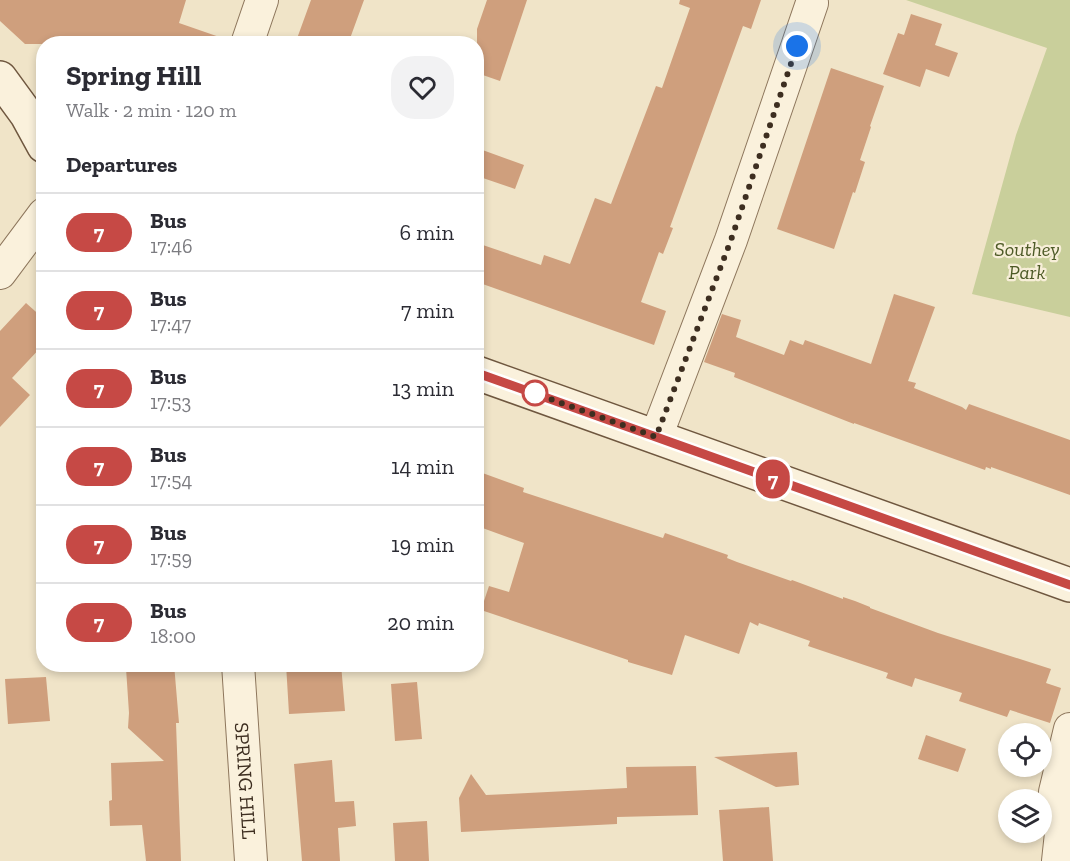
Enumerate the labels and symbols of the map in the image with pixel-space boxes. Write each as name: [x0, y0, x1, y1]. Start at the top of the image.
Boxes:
your location: [782, 31, 812, 61]
park label: Southey Park: [994, 237, 1060, 284]
unlabelled marker: [522, 380, 548, 406]
line badge: 7: [754, 460, 792, 498]
street label: SPRING HILL: [230, 722, 262, 840]

